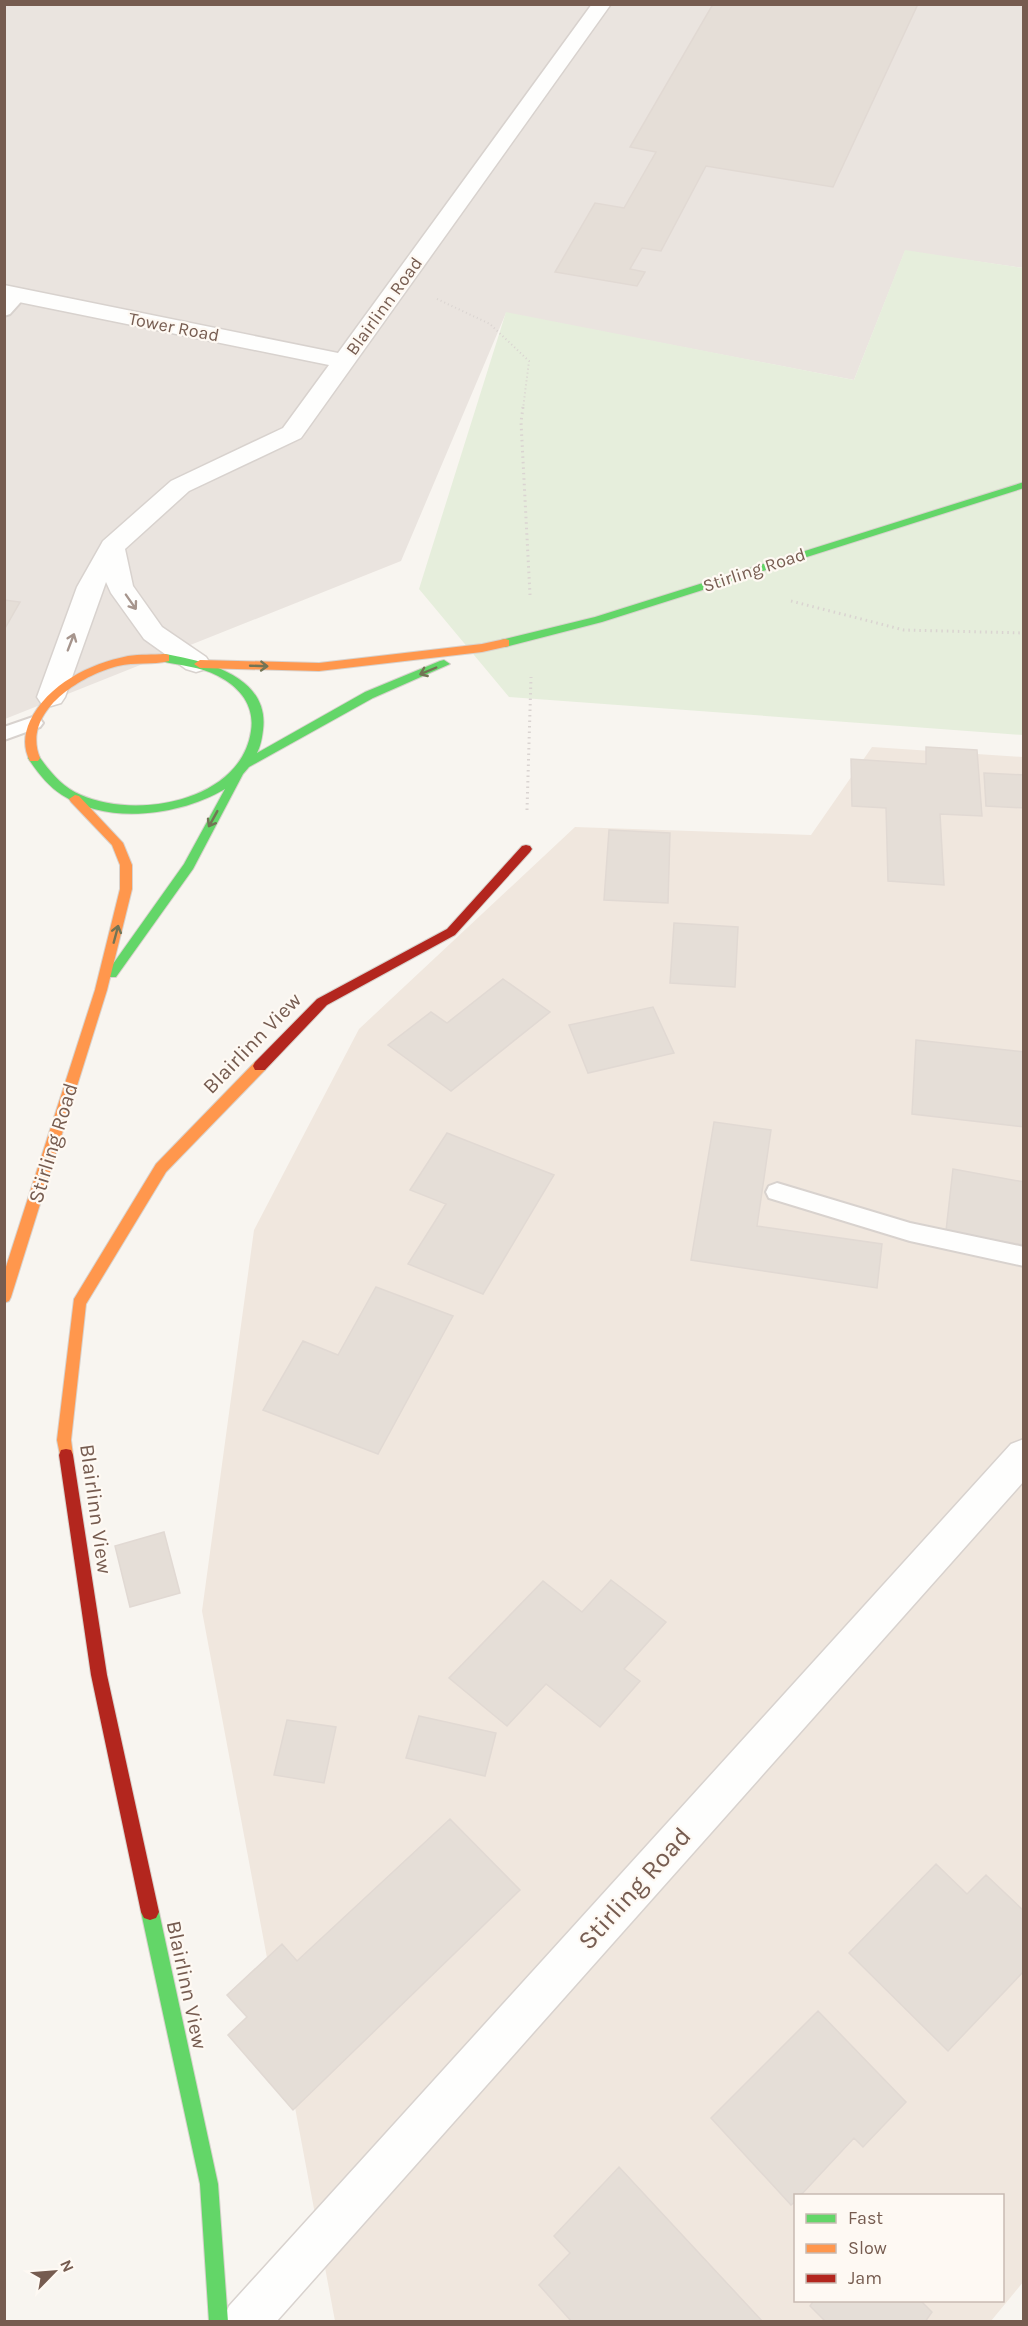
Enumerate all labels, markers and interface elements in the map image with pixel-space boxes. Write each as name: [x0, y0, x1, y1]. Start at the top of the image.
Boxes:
street label: Blairlinn Road: [341, 253, 427, 359]
street label: Tower Road: [127, 307, 221, 347]
street label: Stirling Road: [700, 543, 808, 597]
one-way arrow: [125, 593, 137, 609]
one-way arrow: [67, 633, 78, 652]
one-way arrow: [248, 660, 268, 671]
one-way arrow: [419, 666, 438, 677]
one-way arrow: [207, 810, 219, 827]
one-way arrow: [110, 924, 122, 943]
street label: Blairlinn View: [198, 988, 306, 1098]
street label: Stirling Road: [23, 1080, 83, 1206]
street label: Blairlinn View: [75, 1443, 117, 1575]
street label: Stirling Road: [571, 1821, 697, 1956]
street label: Blairlinn View: [162, 1918, 212, 2052]
legend: [794, 2194, 1004, 2302]
text: Fast: [848, 2207, 883, 2229]
text: Slow: [848, 2237, 887, 2259]
north arrow: [24, 2242, 84, 2302]
text: N: [56, 2257, 78, 2275]
text: Jam: [848, 2267, 882, 2289]

